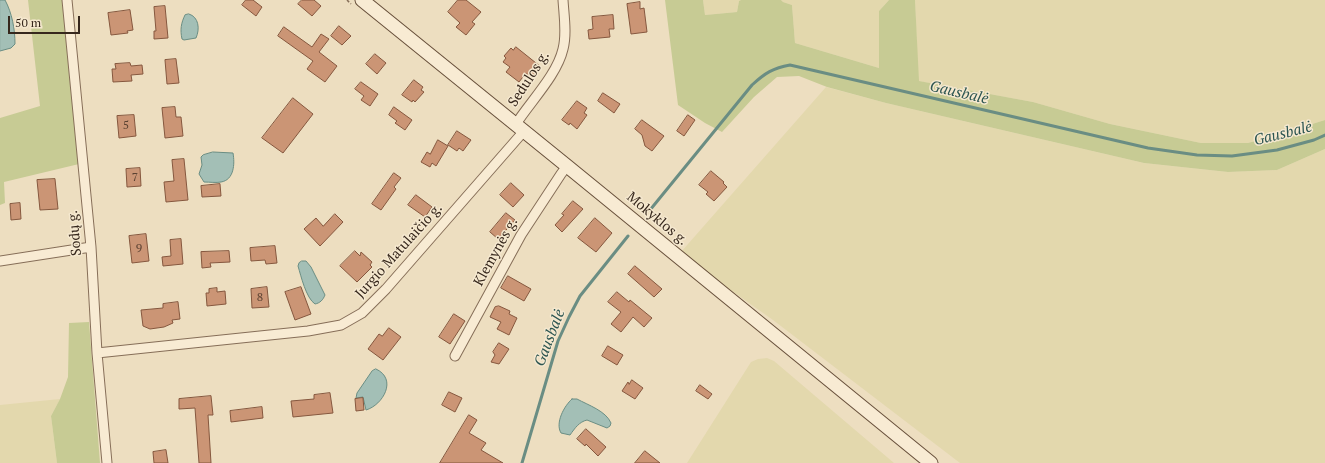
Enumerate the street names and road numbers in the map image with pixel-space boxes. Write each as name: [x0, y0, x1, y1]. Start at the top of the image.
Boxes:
street label: Sedulos g.: [505, 48, 553, 110]
street label: Mokyklos g.: [623, 189, 691, 249]
street label: Jurgio Matulaičio g.: [352, 200, 446, 302]
street label: Sodų g.: [65, 209, 85, 257]
street label: Klemynės g.: [470, 215, 522, 289]

